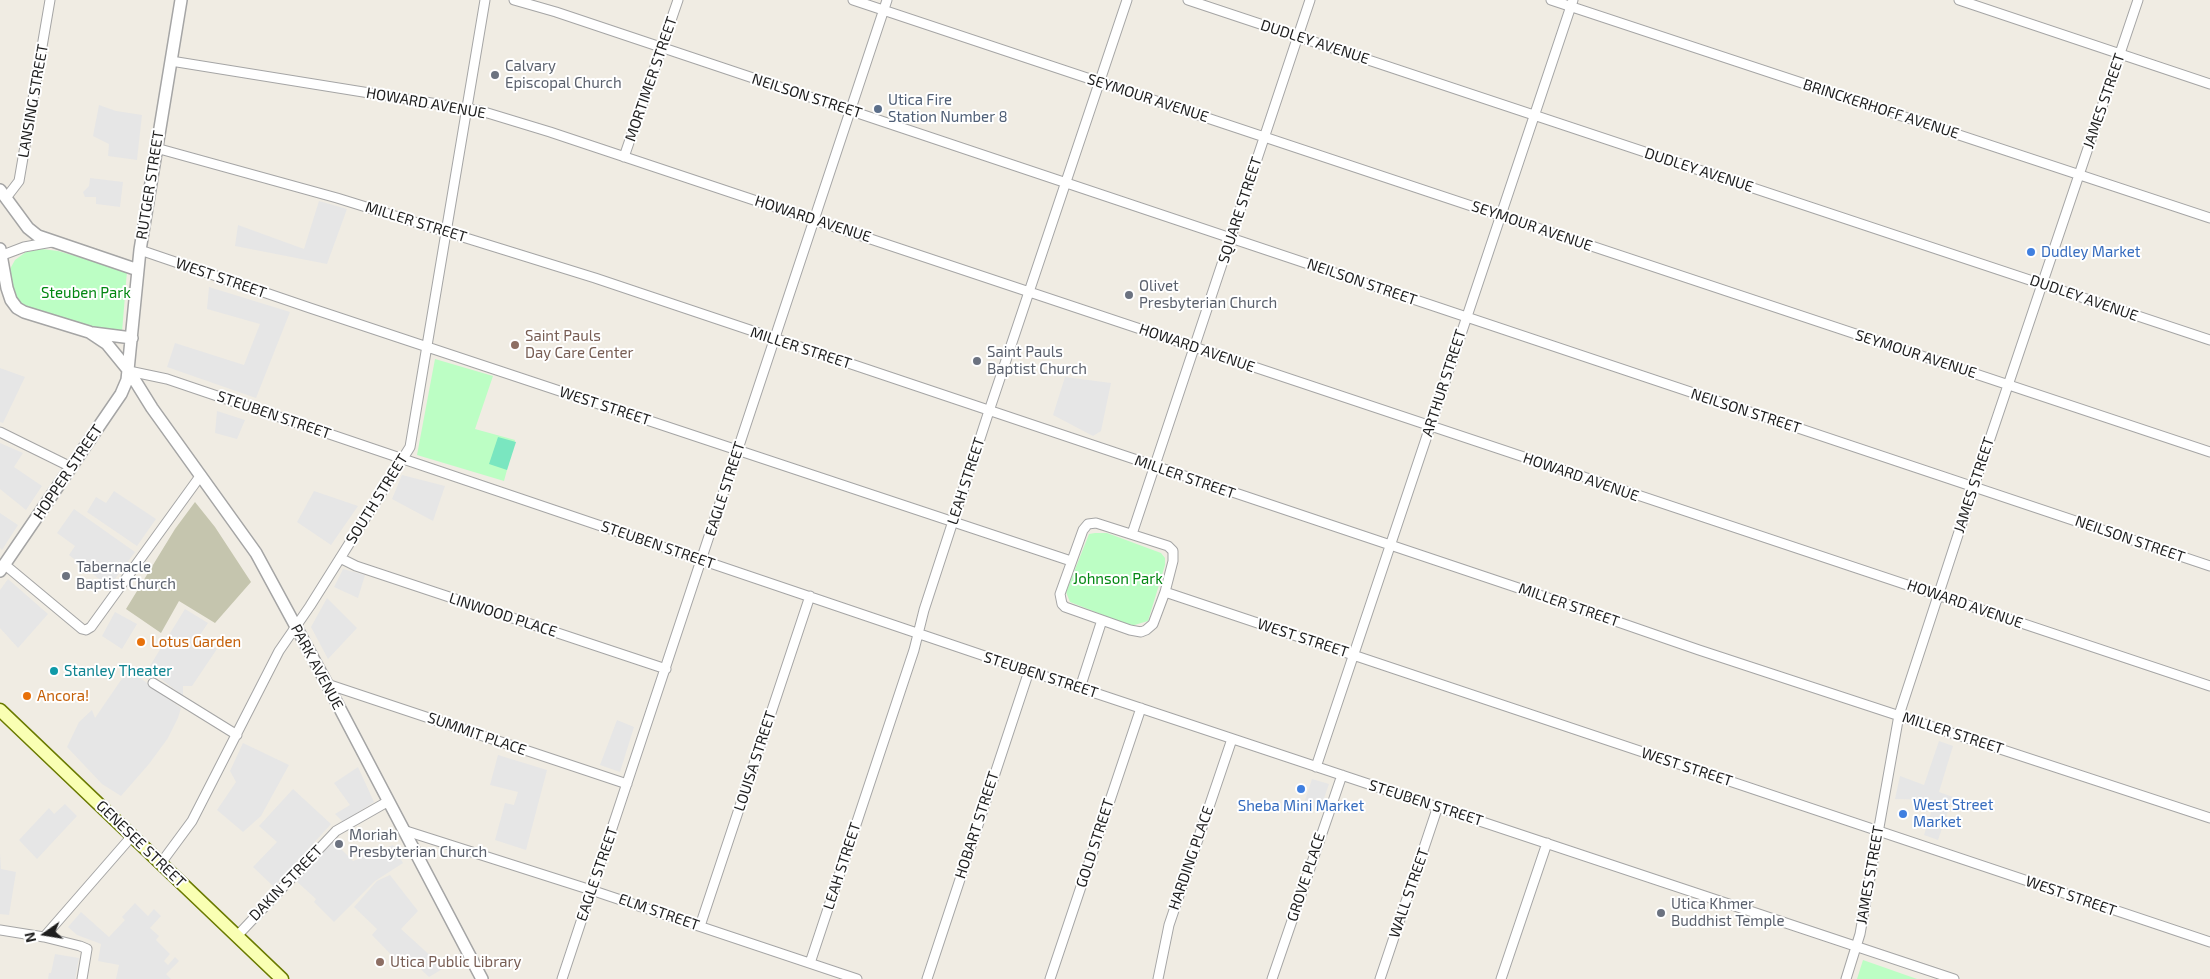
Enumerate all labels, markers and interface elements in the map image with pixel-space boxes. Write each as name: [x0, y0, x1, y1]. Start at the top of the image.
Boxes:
street label: MORTIMER STREET: [621, 14, 681, 144]
street label: DUDLEY AVENUE: [1258, 16, 1372, 68]
street label: LANSING STREET: [14, 43, 52, 159]
street label: JAMES STREET: [2079, 51, 2129, 151]
place label: Calvary Episcopal Church: [505, 57, 622, 92]
marker: Calvary Episcopal Church: [489, 69, 501, 81]
street label: NEILSON STREET: [750, 70, 864, 122]
street label: SEYMOUR AVENUE: [1085, 70, 1211, 126]
street label: BRINCKERHOFF AVENUE: [1801, 75, 1961, 143]
street label: HOWARD AVENUE: [365, 84, 487, 122]
place label: Utica Fire Station Number 8: [888, 91, 1008, 126]
marker: Utica Fire Station Number 8: [872, 103, 884, 115]
street label: RUTGER STREET: [132, 129, 168, 241]
street label: DUDLEY AVENUE: [1642, 144, 1756, 196]
street label: SQUARE STREET: [1214, 155, 1266, 265]
street label: HOWARD AVENUE: [753, 192, 873, 246]
street label: SEYMOUR AVENUE: [1469, 197, 1595, 255]
street label: MILLER STREET: [363, 198, 469, 246]
place label: Dudley Market: [2041, 243, 2140, 261]
marker: Dudley Market: [2025, 246, 2037, 258]
street label: WEST STREET: [173, 254, 269, 302]
street label: NEILSON STREET: [1305, 255, 1419, 309]
street label: DUDLEY AVENUE: [2028, 271, 2140, 325]
place label: Olivet Presbyterian Church: [1139, 277, 1277, 312]
park label: Steuben Park: [41, 284, 131, 302]
marker: Olivet Presbyterian Church: [1123, 289, 1135, 301]
street label: HOWARD AVENUE: [1137, 320, 1257, 376]
street label: MILLER STREET: [748, 323, 854, 373]
street label: SEYMOUR AVENUE: [1853, 326, 1979, 382]
place label: Saint Pauls Day Care Center: [525, 327, 634, 362]
street label: ARTHUR STREET: [1418, 327, 1470, 439]
marker: Saint Pauls Day Care Center: [509, 339, 521, 351]
place label: Saint Pauls Baptist Church: [987, 343, 1087, 378]
marker: Saint Pauls Baptist Church: [971, 355, 983, 367]
street label: WEST STREET: [557, 383, 653, 429]
street label: NEILSON STREET: [1689, 385, 1803, 437]
street label: STEUBEN STREET: [215, 387, 333, 443]
street label: HOPPER STREET: [30, 421, 106, 523]
street label: LEAH STREET: [943, 435, 989, 527]
street label: JAMES STREET: [1950, 435, 1998, 535]
street label: EAGLE STREET: [701, 439, 749, 539]
street label: HOWARD AVENUE: [1521, 449, 1641, 505]
street label: SOUTH STREET: [342, 451, 412, 547]
street label: MILLER STREET: [1132, 451, 1238, 503]
street label: NEILSON STREET: [2073, 512, 2187, 566]
street label: STEUBEN STREET: [599, 517, 717, 573]
place label: Tabernacle Baptist Church: [76, 558, 176, 593]
marker: Tabernacle Baptist Church: [60, 570, 72, 582]
park label: Johnson Park: [1073, 570, 1163, 588]
street label: HOWARD AVENUE: [1905, 576, 2025, 632]
street label: MILLER STREET: [1516, 579, 1622, 631]
street label: LINWOOD PLACE: [447, 589, 559, 641]
street label: WEST STREET: [1255, 615, 1351, 661]
street label: PARK AVENUE: [287, 621, 347, 713]
place label: Lotus Garden: [151, 633, 241, 651]
marker: Lotus Garden: [135, 636, 147, 648]
street label: STEUBEN STREET: [982, 648, 1100, 702]
place label: Stanley Theater: [64, 662, 172, 680]
marker: Stanley Theater: [48, 665, 60, 677]
place label: Ancora!: [37, 687, 89, 705]
marker: Ancora!: [21, 690, 33, 702]
street label: MILLER STREET: [1900, 708, 2006, 758]
street label: SUMMIT PLACE: [425, 709, 529, 759]
street label: LOUISA STREET: [730, 709, 780, 813]
street label: WEST STREET: [1639, 744, 1735, 790]
street label: HOBART STREET: [951, 769, 1003, 881]
street label: STEUBEN STREET: [1367, 776, 1485, 830]
marker: Sheba Mini Market: [1295, 783, 1307, 795]
street label: GOLD STREET: [1072, 796, 1118, 890]
place label: West Street Market: [1913, 796, 1993, 831]
street label: GENESEE STREET: [93, 797, 189, 891]
place label: Sheba Mini Market: [1238, 797, 1364, 815]
street label: HARDING PLACE: [1165, 804, 1217, 912]
marker: West Street Market: [1897, 808, 1909, 820]
street label: LEAH STREET: [819, 820, 865, 912]
street label: JAMES STREET: [1852, 824, 1888, 926]
street label: EAGLE STREET: [572, 825, 622, 923]
place label: Moriah Presbyterian Church: [349, 826, 487, 861]
street label: GROVE PLACE: [1283, 830, 1329, 924]
marker: Moriah Presbyterian Church: [333, 838, 345, 850]
street label: DAKIN STREET: [246, 842, 326, 924]
street label: WALL STREET: [1385, 846, 1433, 940]
street label: WEST STREET: [2023, 872, 2119, 920]
street label: ELM STREET: [616, 890, 702, 934]
place label: Utica Khmer Buddhist Temple: [1671, 895, 1785, 930]
marker: Utica Khmer Buddhist Temple: [1655, 907, 1667, 919]
north arrow: [20, 909, 70, 959]
text: N: [20, 931, 39, 944]
place label: Utica Public Library: [390, 953, 521, 971]
marker: Utica Public Library: [374, 956, 386, 968]

